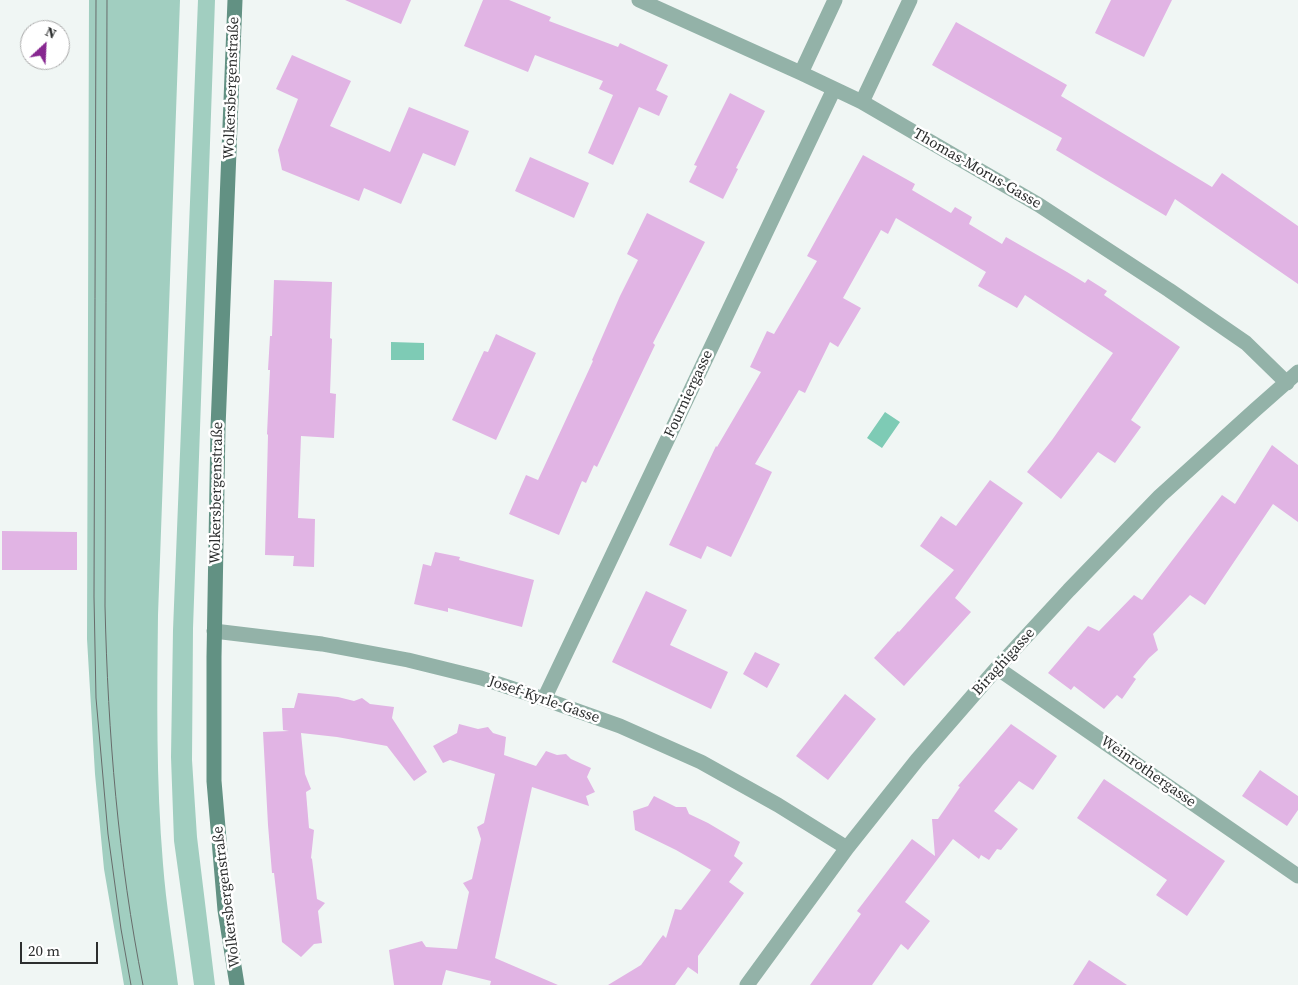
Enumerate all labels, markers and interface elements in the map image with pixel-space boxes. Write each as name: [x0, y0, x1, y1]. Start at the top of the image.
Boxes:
street label: Wolkersbergenstraße: [221, 16, 243, 160]
north arrow: [20, 20, 70, 70]
text: N: [42, 21, 60, 44]
street label: Thomas-Morus-Gasse: [910, 125, 1044, 213]
street label: Fourniergasse: [661, 347, 717, 441]
street label: Wolkersbergenstraße: [207, 422, 227, 564]
street label: Biraghigasse: [969, 625, 1039, 699]
street label: Josef-Kyrle-Gasse: [486, 673, 602, 727]
street label: Weinrothergasse: [1097, 732, 1199, 812]
street label: Wolkersbergenstraße: [209, 825, 245, 969]
scale bar: [22, 932, 100, 964]
text: 20 m: [28, 940, 60, 961]

